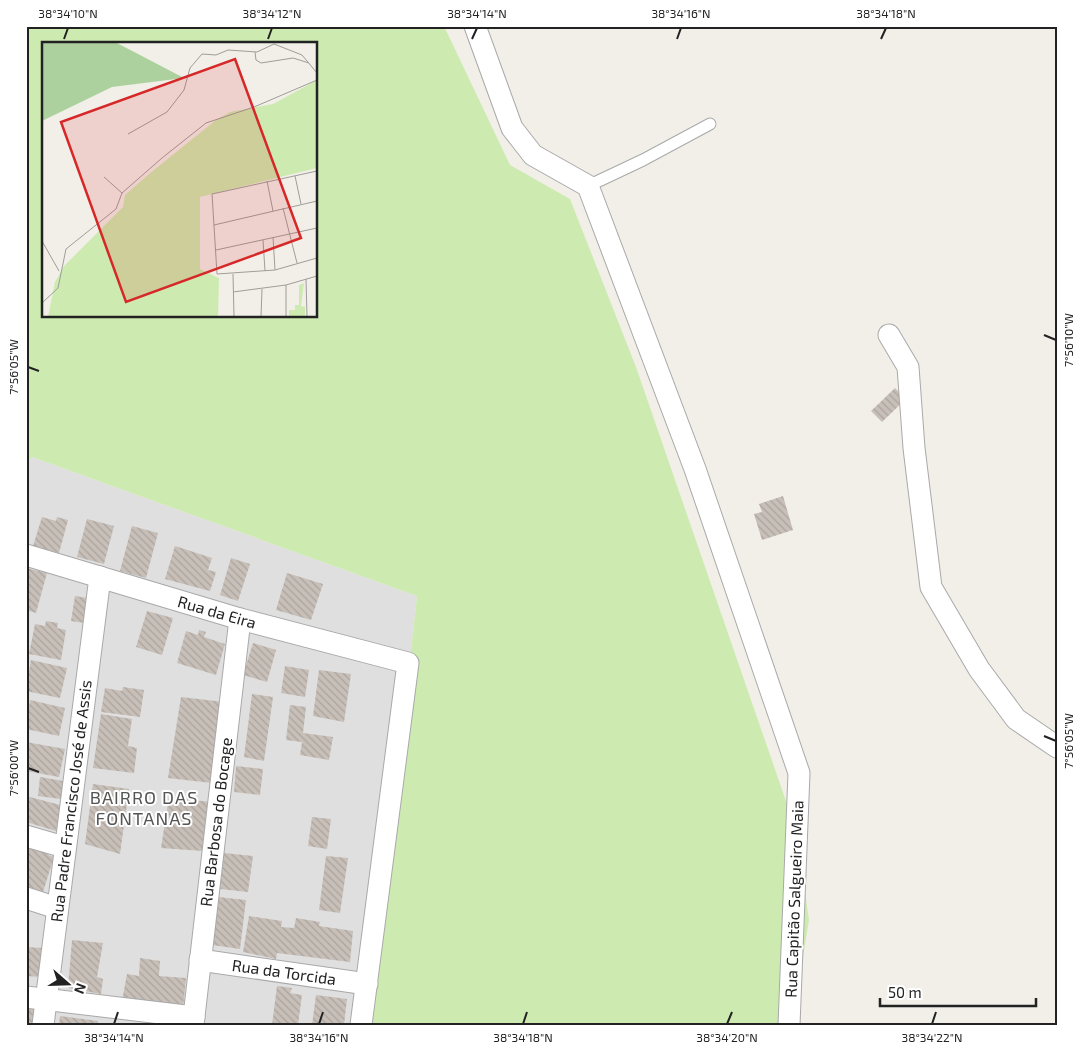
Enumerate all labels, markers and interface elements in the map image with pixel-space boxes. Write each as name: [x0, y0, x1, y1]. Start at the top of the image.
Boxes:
text: 38°34'10"N: [38, 6, 98, 20]
text: 38°34'12"N: [242, 6, 302, 20]
text: 38°34'14"N: [447, 6, 507, 20]
text: 38°34'16"N: [651, 6, 711, 20]
text: 38°34'18"N: [856, 6, 916, 20]
inset map: [42, 42, 318, 318]
text: 7°56'10"W: [1061, 313, 1075, 367]
text: 7°56'05"W: [6, 339, 20, 395]
street label: Rua da Eira: [176, 591, 259, 632]
street label: Rua Padre Francisco José de Assis: [46, 679, 95, 923]
text: 7°56'05"W: [1061, 713, 1075, 769]
street label: Rua Barbosa do Bocage: [196, 736, 235, 908]
text: 7°56'00"W: [6, 740, 20, 796]
district label: BAIRRO DAS FONTANAS: [90, 786, 198, 829]
street label: Rua Capitão Salgueiro Maia: [781, 800, 806, 998]
street label: Rua da Torcida: [231, 955, 337, 988]
north arrow: [42, 958, 92, 1008]
scale bar: [880, 976, 1037, 1008]
text: N: [71, 981, 90, 996]
text: 50 m: [888, 983, 922, 1001]
text: 38°34'14"N: [84, 1030, 144, 1044]
text: 38°34'16"N: [289, 1030, 349, 1044]
text: 38°34'18"N: [493, 1030, 553, 1044]
text: 38°34'20"N: [696, 1030, 758, 1044]
text: 38°34'22"N: [901, 1030, 963, 1044]

